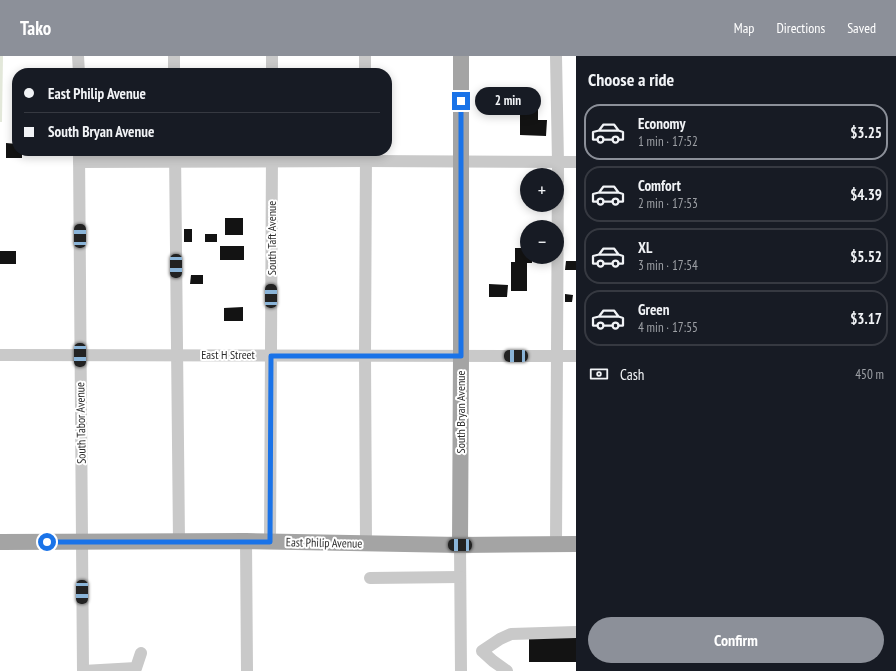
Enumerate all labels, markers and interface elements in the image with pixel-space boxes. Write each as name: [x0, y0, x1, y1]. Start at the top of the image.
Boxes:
text: Tako: [20, 16, 51, 40]
text: Map: [734, 19, 754, 37]
text: Directions: [776, 19, 825, 37]
text: Saved: [847, 19, 876, 37]
text: Choose a ride: [588, 68, 674, 91]
text: East Philip Avenue: [48, 84, 146, 103]
callout: 2 min: [475, 87, 541, 115]
route end: [452, 92, 470, 110]
text: 2 min: [495, 92, 521, 109]
icon: car: [590, 114, 626, 150]
text: Economy: [638, 114, 686, 133]
text: South Bryan Avenue: [48, 122, 154, 141]
text: $3.25: [850, 123, 882, 142]
text: 1 min · 17:52: [638, 133, 698, 150]
map controls: [520, 168, 564, 264]
button: +: [520, 168, 564, 212]
icon: car: [590, 176, 626, 212]
text: Comfort: [638, 176, 681, 195]
text: $4.39: [850, 185, 882, 204]
text: 2 min · 17:53: [638, 195, 698, 212]
street label: South Taft Avenue: [264, 201, 279, 275]
button: −: [520, 220, 564, 264]
car: [74, 224, 86, 248]
icon: car: [590, 238, 626, 274]
text: XL: [638, 238, 652, 257]
text: $5.52: [850, 247, 882, 266]
car: [170, 254, 182, 278]
text: 3 min · 17:54: [638, 257, 698, 274]
car: [265, 284, 277, 308]
icon: car: [590, 300, 626, 336]
text: Green: [638, 300, 670, 319]
text: $3.17: [850, 309, 882, 328]
text: 4 min · 17:55: [638, 319, 698, 336]
car: [74, 343, 86, 367]
street label: East H Street: [201, 347, 256, 362]
car: [504, 350, 528, 362]
icon: cash: [588, 363, 610, 385]
text: Cash: [620, 365, 644, 384]
text: 450 m: [855, 366, 884, 383]
street label: South Bryan Avenue: [453, 371, 468, 453]
street label: South Tabor Avenue: [72, 382, 89, 464]
route start: [38, 533, 56, 551]
street label: East Philip Avenue: [286, 534, 362, 551]
car: [448, 539, 472, 551]
car: [76, 580, 88, 604]
button: Confirm: [588, 617, 884, 663]

